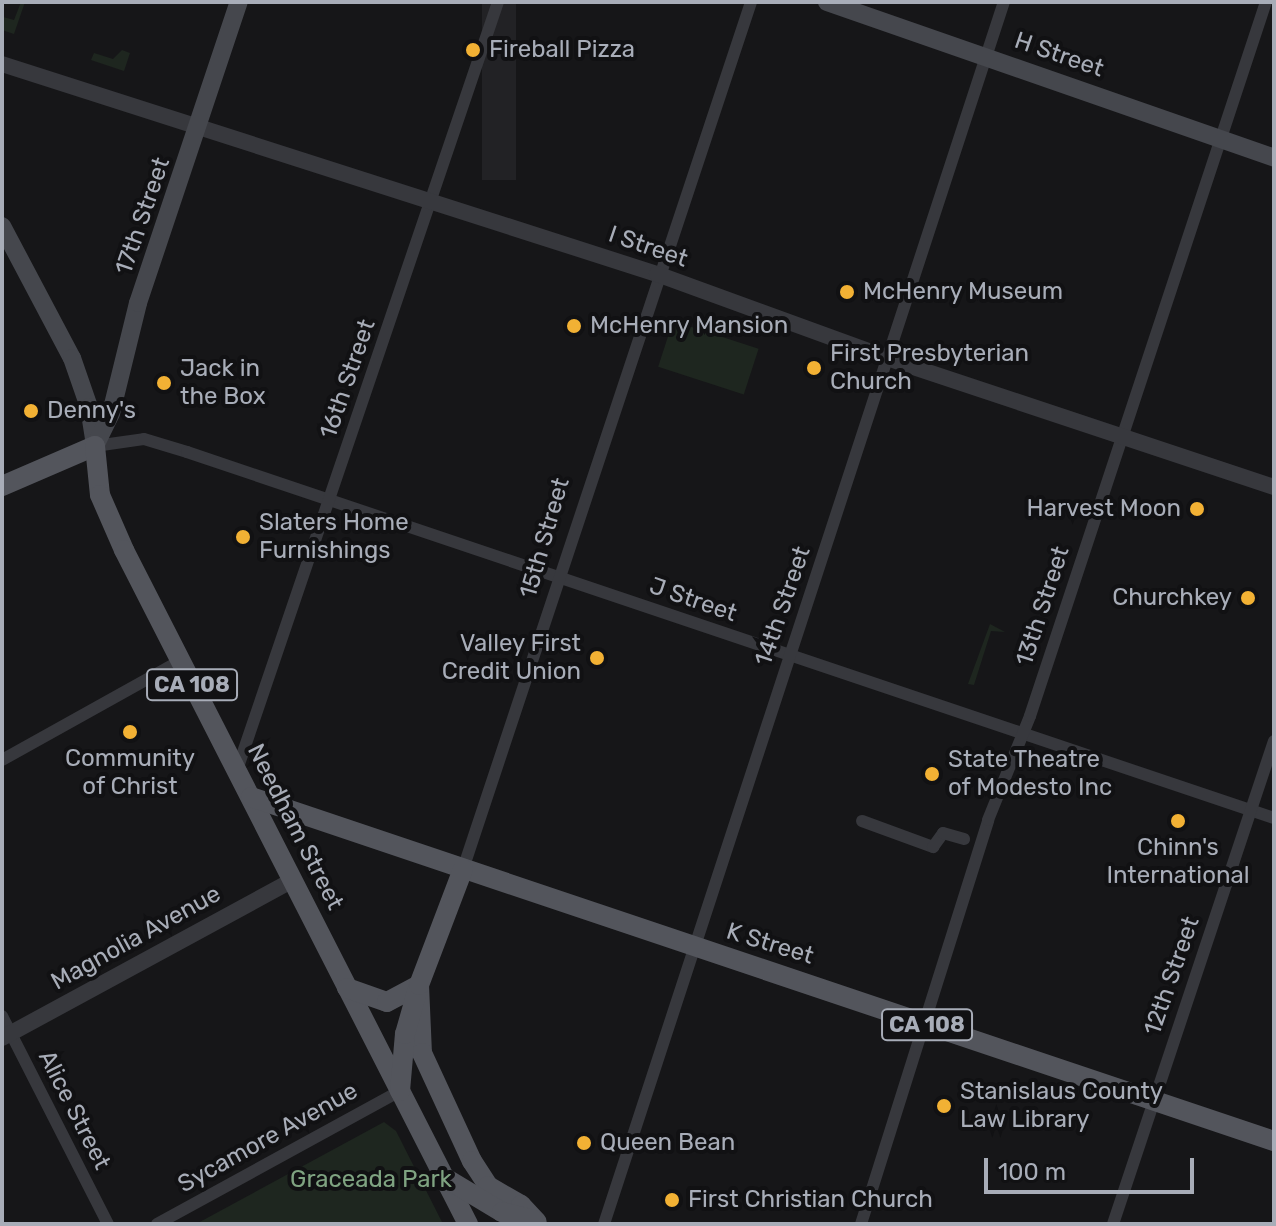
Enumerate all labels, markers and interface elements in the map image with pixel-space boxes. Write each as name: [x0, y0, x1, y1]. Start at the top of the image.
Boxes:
street label: H Street: [1011, 26, 1107, 84]
place label: Fireball Pizza: [489, 36, 635, 64]
marker: Fireball Pizza: [464, 41, 482, 59]
street label: 17th Street: [110, 154, 176, 278]
street label: I Street: [605, 220, 691, 274]
place label: McHenry Museum: [863, 278, 1064, 306]
marker: McHenry Museum: [838, 283, 856, 301]
place label: McHenry Mansion: [590, 312, 789, 340]
street label: 16th Street: [314, 316, 382, 442]
marker: McHenry Mansion: [565, 317, 583, 335]
place label: First Presbyterian Church: [830, 340, 1029, 396]
place label: Jack in the Box: [180, 355, 266, 411]
marker: First Presbyterian Church: [805, 359, 823, 377]
marker: Jack in the Box: [155, 374, 173, 392]
place label: Denny's: [47, 397, 136, 425]
marker: Denny's: [22, 402, 40, 420]
street label: 15th Street: [514, 475, 576, 601]
place label: Harvest Moon: [1027, 495, 1181, 523]
marker: Harvest Moon: [1188, 500, 1206, 518]
place label: Slaters Home Furnishings: [259, 509, 409, 565]
marker: Slaters Home Furnishings: [234, 528, 252, 546]
street label: 14th Street: [749, 542, 817, 670]
street label: 13th Street: [1010, 543, 1076, 669]
street label: J Street: [646, 572, 740, 628]
place label: Churchkey: [1112, 584, 1232, 612]
marker: Churchkey: [1239, 589, 1257, 607]
place label: Valley First Credit Union: [442, 630, 581, 686]
marker: Valley First Credit Union: [588, 649, 606, 667]
road number: CA 108: [144, 667, 240, 703]
marker: Community of Christ: [121, 723, 139, 741]
street label: Needham Street: [241, 739, 349, 915]
place label: Community of Christ: [65, 745, 195, 801]
place label: State Theatre of Modesto Inc: [948, 746, 1113, 802]
marker: State Theatre of Modesto Inc: [923, 765, 941, 783]
marker: Chinn's International: [1169, 812, 1187, 830]
place label: Chinn's International: [1106, 834, 1250, 890]
street label: Magnolia Avenue: [46, 879, 226, 997]
street label: 12th Street: [1138, 913, 1206, 1039]
street label: K Street: [723, 917, 817, 971]
road number: CA 108: [879, 1007, 975, 1043]
street label: Alice Street: [32, 1046, 116, 1174]
street label: Sycamore Avenue: [173, 1077, 363, 1199]
place label: Stanislaus County Law Library: [960, 1078, 1163, 1134]
marker: Stanislaus County Law Library: [935, 1097, 953, 1115]
place label: Queen Bean: [600, 1129, 735, 1157]
marker: Queen Bean: [575, 1134, 593, 1152]
scale bar: [988, 1142, 1198, 1192]
text: 100 m: [998, 1158, 1066, 1186]
park label: Graceada Park: [290, 1166, 452, 1194]
place label: First Christian Church: [688, 1186, 933, 1214]
marker: First Christian Church: [663, 1191, 681, 1209]

